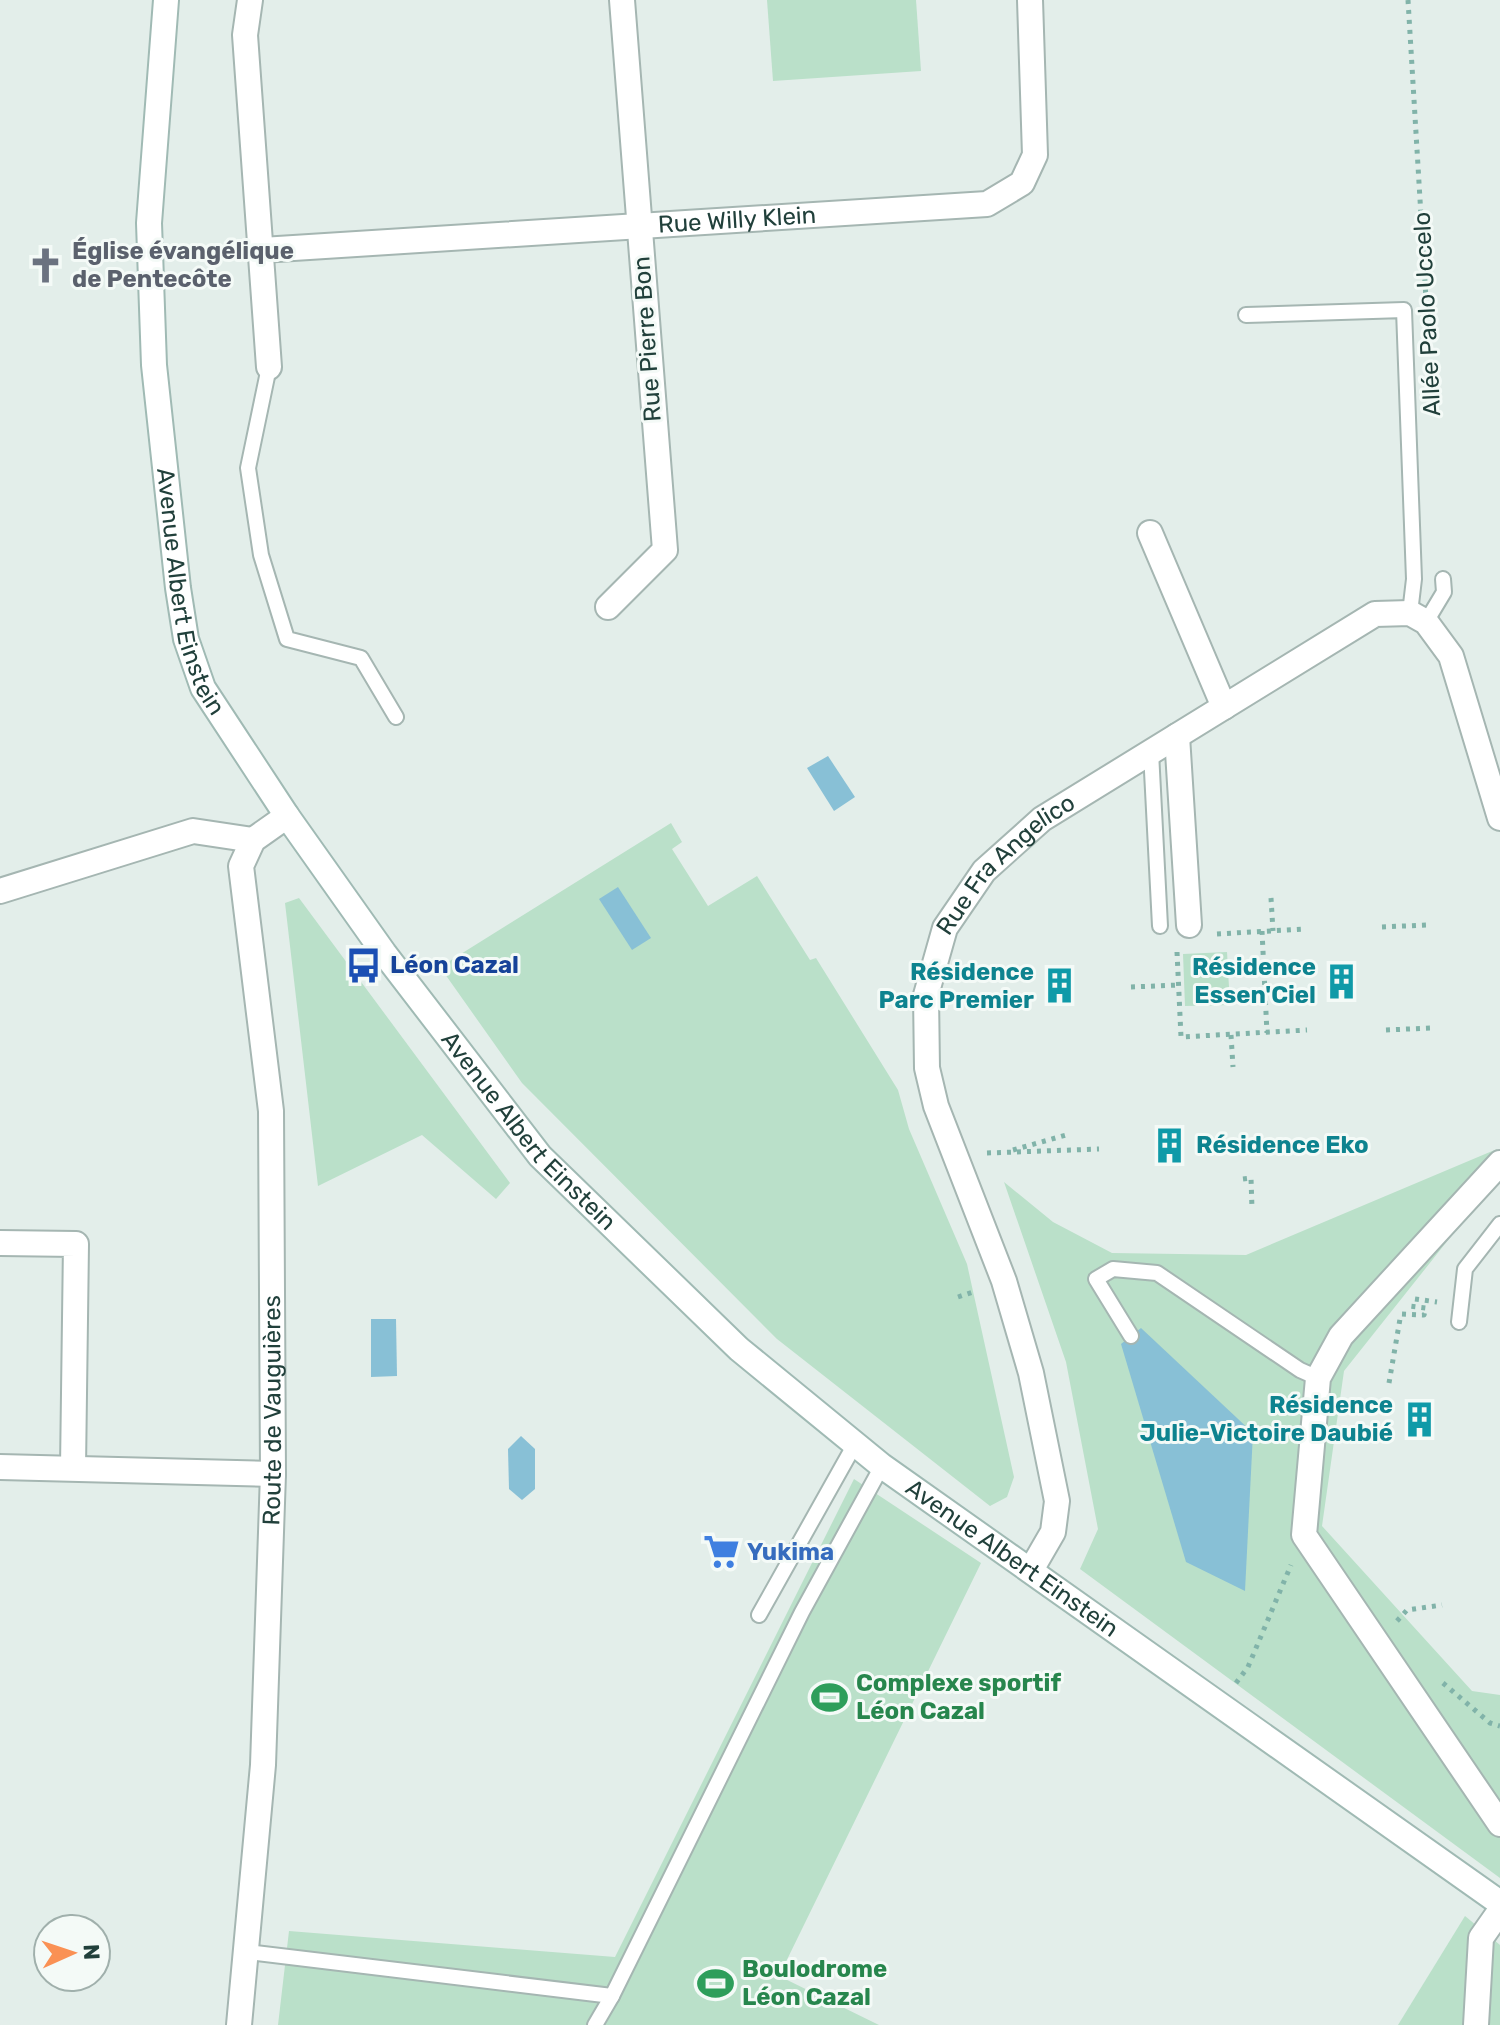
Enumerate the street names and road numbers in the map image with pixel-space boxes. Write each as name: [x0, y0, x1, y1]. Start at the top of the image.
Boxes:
street label: Rue Willy Klein: [657, 201, 817, 239]
street label: Allée Paolo Uccelo: [1408, 211, 1446, 417]
street label: Rue Pierre Bon: [627, 255, 667, 423]
street label: Avenue Albert Einstein: [151, 466, 231, 720]
street label: Rue Fra Angelico: [931, 788, 1080, 940]
street label: Avenue Albert Einstein: [435, 1026, 622, 1236]
street label: Route de Vauguières: [257, 1295, 287, 1526]
street label: Avenue Albert Einstein: [901, 1473, 1124, 1643]

